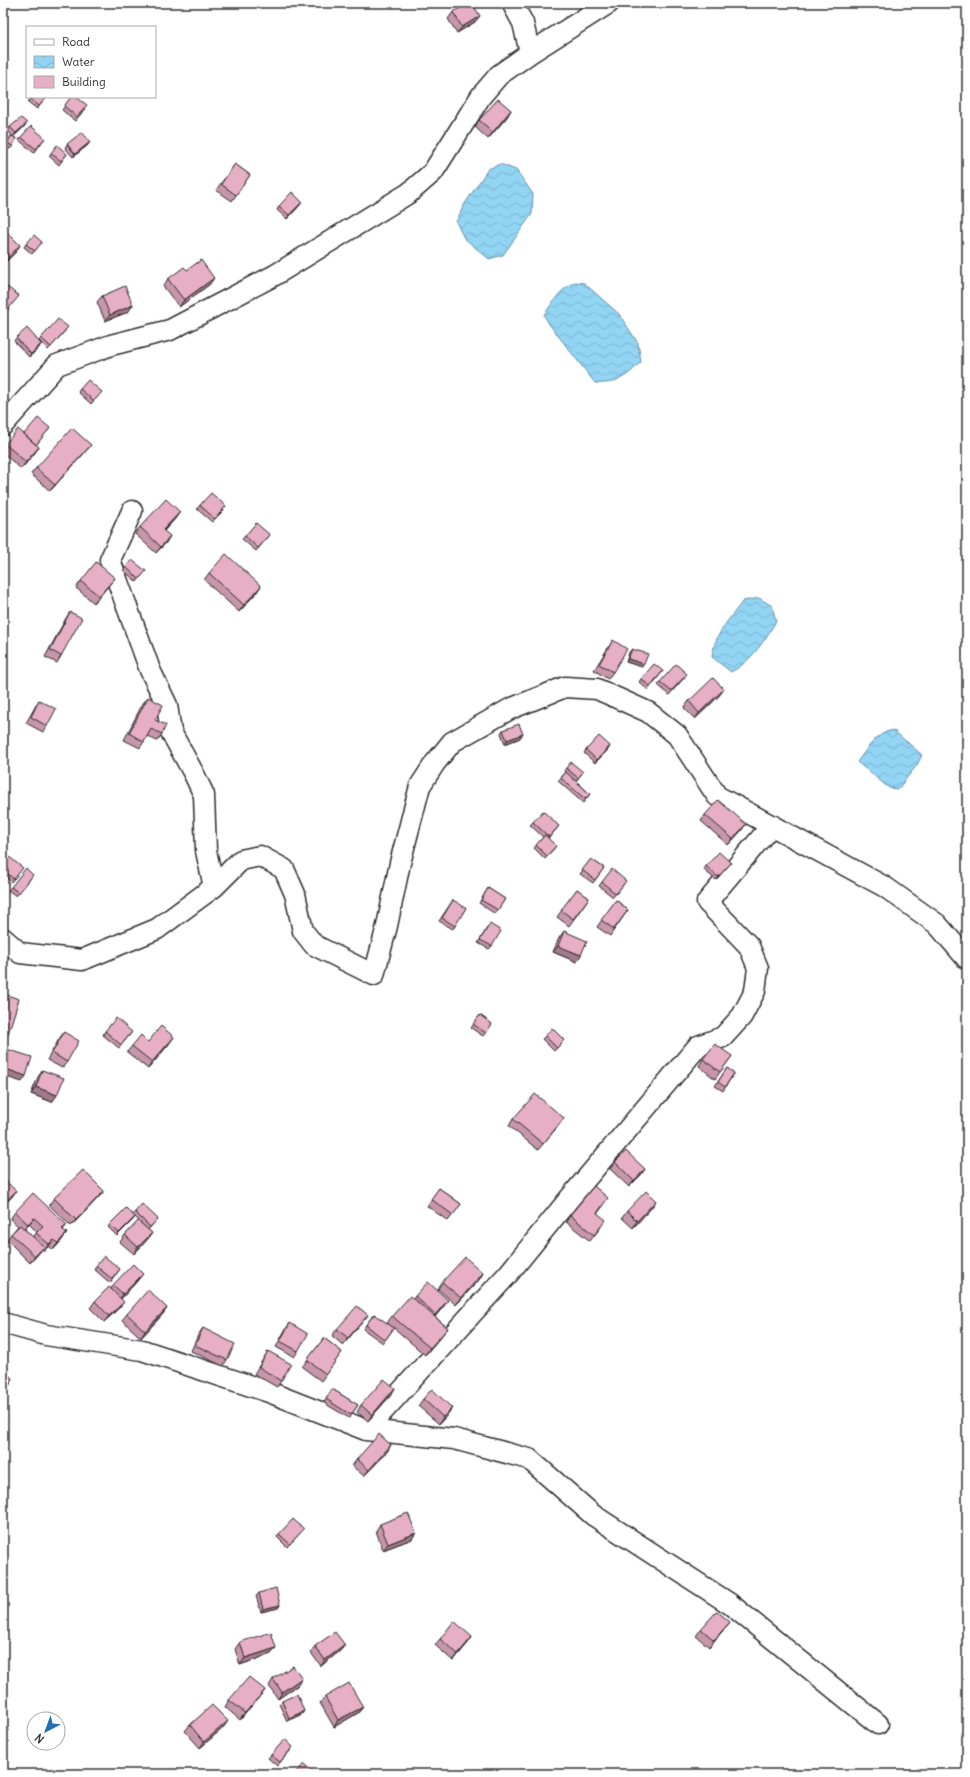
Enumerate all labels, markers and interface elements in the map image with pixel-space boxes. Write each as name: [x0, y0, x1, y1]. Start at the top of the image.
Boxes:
legend: [26, 26, 156, 98]
text: Road: [62, 34, 90, 49]
text: Water: [62, 54, 95, 69]
text: Building: [62, 74, 106, 89]
north arrow: [26, 1711, 66, 1751]
text: N: [32, 1731, 47, 1746]

